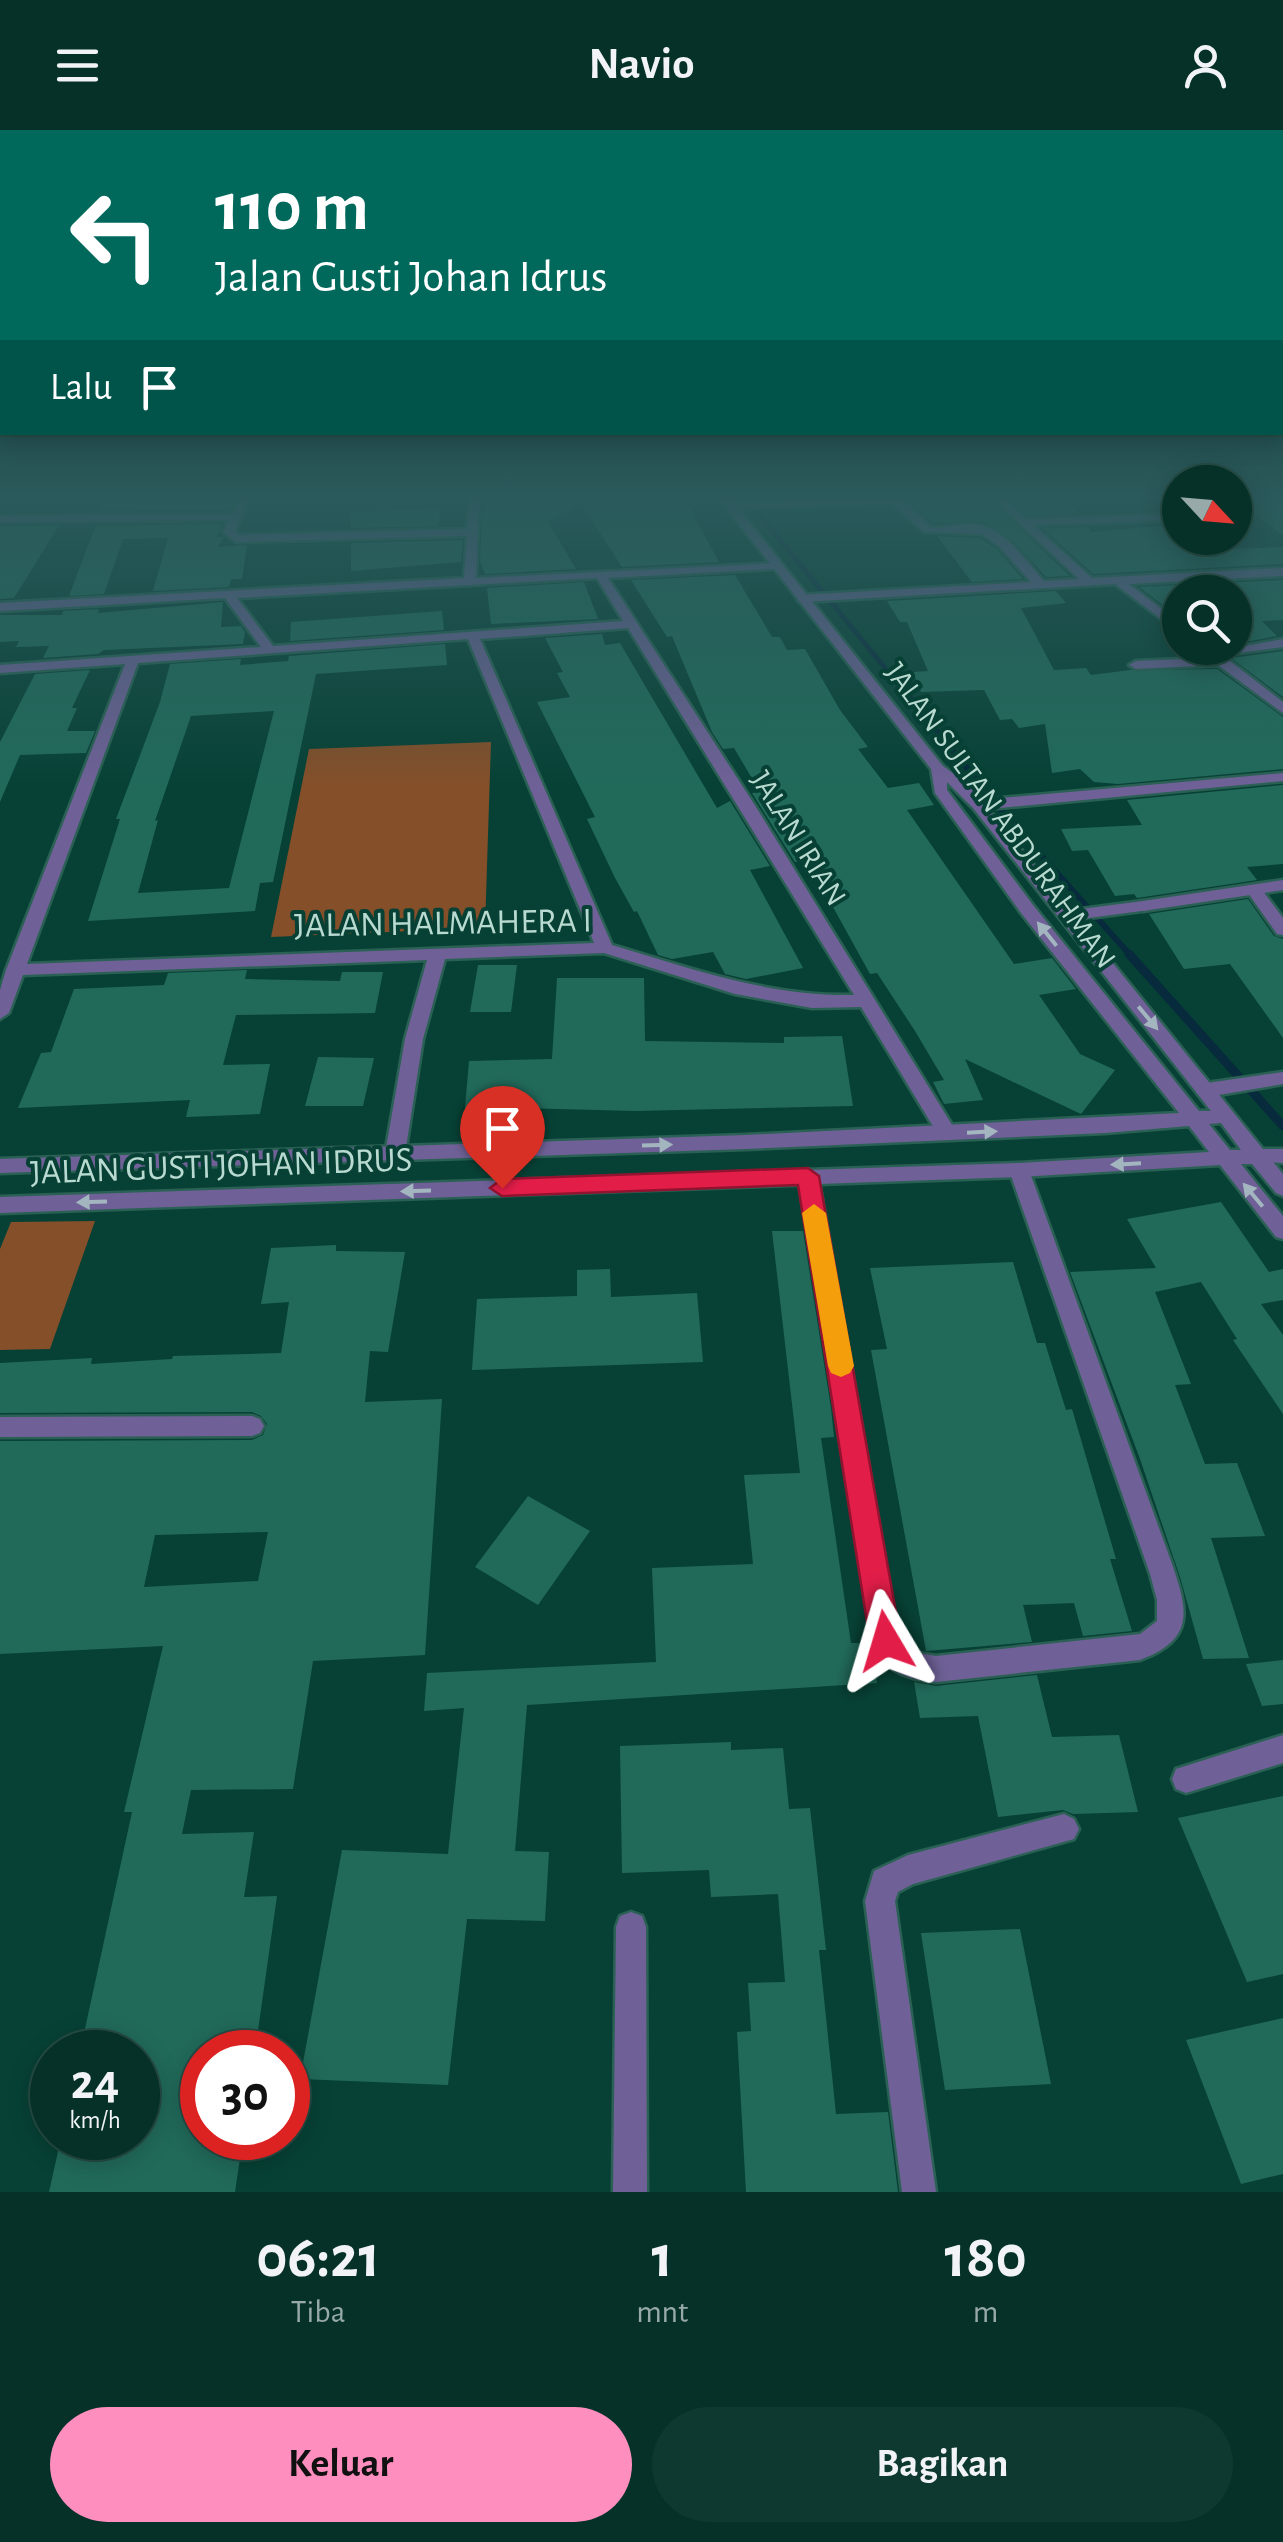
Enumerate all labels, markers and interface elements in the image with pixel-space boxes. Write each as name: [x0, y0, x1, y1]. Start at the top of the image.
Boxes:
icon: menu: [50, 38, 105, 93]
icon: person: [1178, 38, 1233, 93]
text: Navio: [589, 42, 694, 87]
icon: left: [50, 170, 180, 300]
text: 110 m: [215, 173, 369, 243]
text: Jalan Gusti Johan Idrus: [215, 255, 607, 300]
icon: arrive: [132, 360, 187, 415]
text: Lalu: [50, 369, 112, 407]
north arrow: [1162, 465, 1252, 555]
map controls: [1162, 465, 1252, 665]
button: search: [1162, 575, 1252, 665]
street label: JALAN SULTAN ABDURAHMAN: [880, 657, 1121, 974]
street label: JALAN IRIAN: [745, 766, 851, 911]
street label: JALAN HALMAHERA I: [294, 903, 592, 944]
one-way arrow: [1037, 922, 1058, 947]
one-way arrow: [1136, 1006, 1158, 1031]
pin: [460, 1086, 545, 1189]
icon: arrive: [475, 1101, 530, 1156]
one-way arrow: [966, 1123, 998, 1139]
one-way arrow: [642, 1137, 674, 1153]
street label: JALAN GUSTI JOHAN IDRUS: [29, 1142, 413, 1191]
one-way arrow: [1109, 1156, 1141, 1172]
one-way arrow: [400, 1183, 432, 1199]
one-way arrow: [1243, 1183, 1264, 1208]
one-way arrow: [75, 1194, 107, 1210]
position arrow: [834, 1589, 938, 1693]
speed limit sign: 30: [180, 2030, 310, 2160]
text: 24: [71, 2058, 119, 2108]
text: km/h: [69, 2108, 121, 2133]
text: 06:21: [256, 2228, 380, 2288]
text: 1: [651, 2228, 673, 2288]
text: 180: [944, 2228, 1027, 2288]
text: Tiba: [291, 2296, 345, 2328]
text: mnt: [636, 2296, 688, 2328]
text: m: [973, 2296, 998, 2328]
button: Keluar: [50, 2407, 632, 2522]
button: Bagikan: [652, 2407, 1233, 2522]

